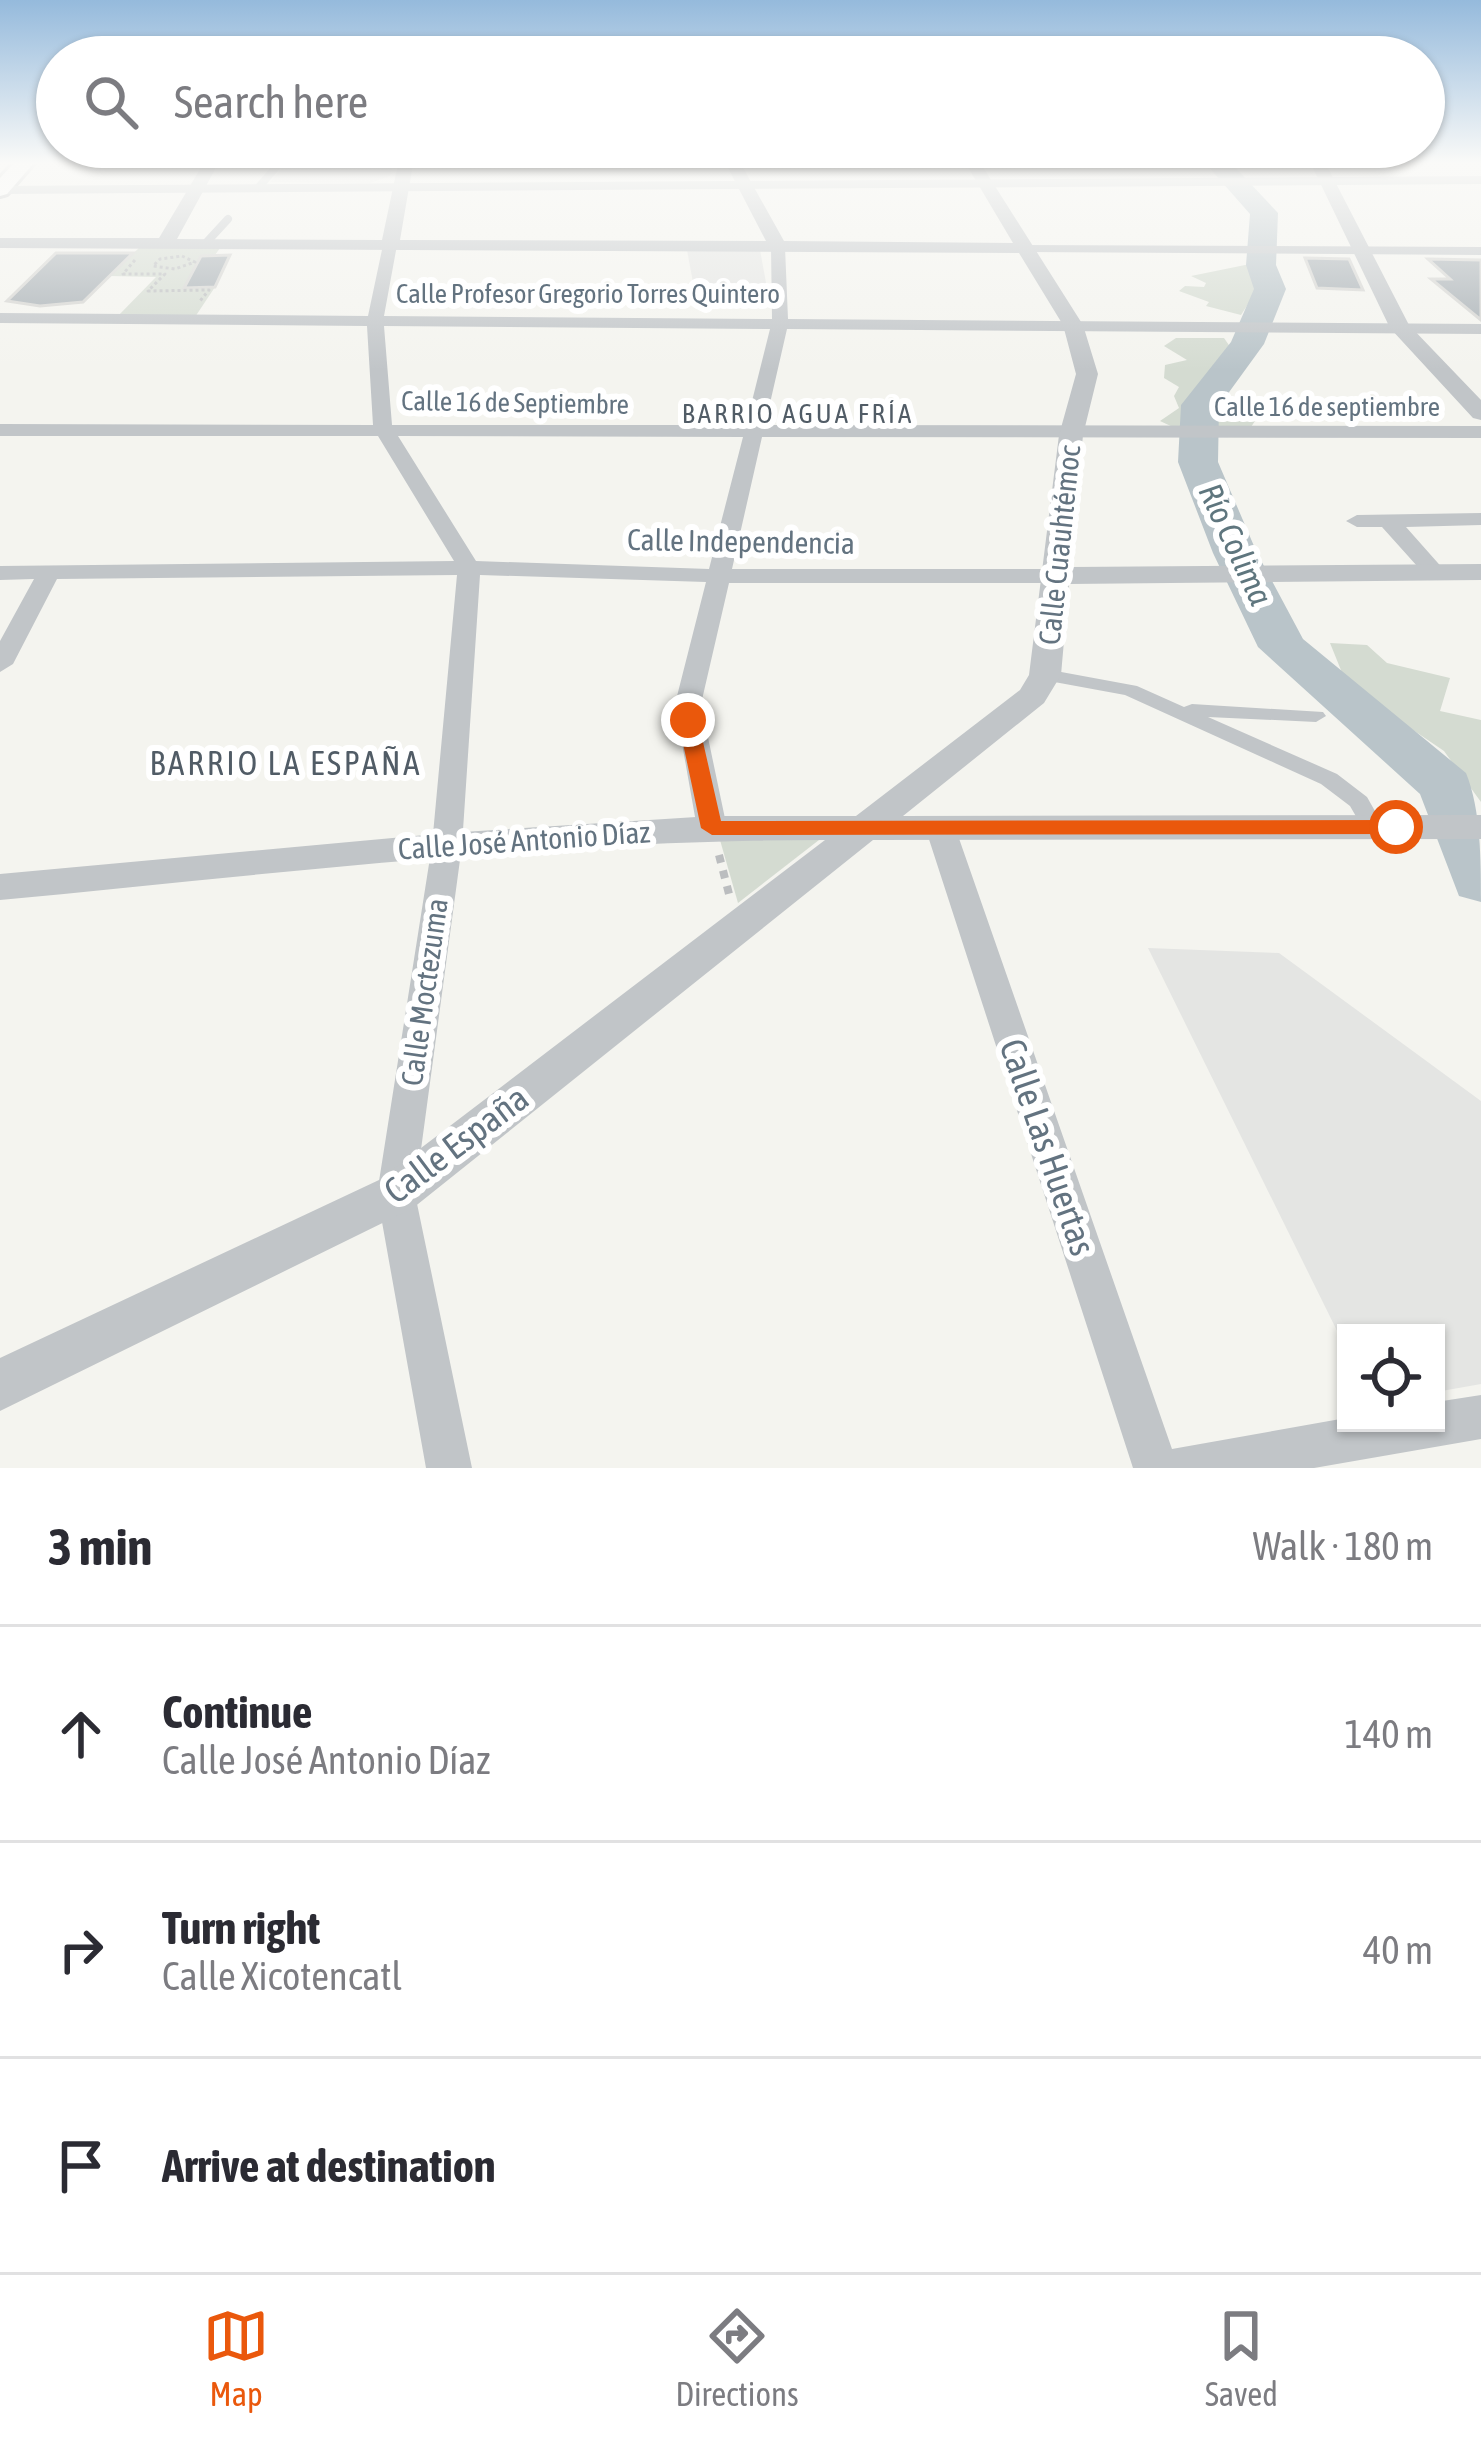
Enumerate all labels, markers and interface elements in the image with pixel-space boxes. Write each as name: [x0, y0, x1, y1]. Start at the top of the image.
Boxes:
search box: [36, 36, 1445, 168]
icon: search: [78, 69, 144, 135]
text: Search here: [174, 76, 368, 128]
street label: Calle Profesor Gregorio Torres Quintero: [396, 278, 780, 309]
street label: Calle 16 de Septiembre: [401, 385, 629, 420]
street label: Calle 16 de septiembre: [1214, 391, 1440, 422]
district label: BARRIO AGUA FRÍA: [682, 398, 914, 429]
street label: Calle Cuauhtémoc: [1032, 443, 1086, 646]
water label: Río Colima: [1191, 477, 1281, 611]
street label: Calle Independencia: [627, 522, 855, 560]
route end: [661, 693, 715, 747]
district label: BARRIO LA ESPAÑA: [149, 744, 423, 782]
route start: [1369, 800, 1423, 854]
street label: Calle José Antonio Díaz: [397, 814, 651, 866]
street label: Calle Moctezuma: [394, 896, 454, 1088]
street label: Calle Las Huertas: [991, 1033, 1105, 1261]
street label: Calle España: [376, 1076, 536, 1212]
map controls: [1337, 1324, 1445, 1432]
button: locate: [1337, 1324, 1445, 1432]
text: 3 min: [48, 1517, 152, 1576]
text: Walk · 180 m: [1253, 1524, 1433, 1568]
text: Continue: [162, 1686, 313, 1738]
icon: ahead: [48, 1701, 114, 1767]
text: 140 m: [1345, 1712, 1433, 1756]
text: Calle José Antonio Díaz: [162, 1738, 490, 1782]
text: Turn right: [162, 1902, 320, 1954]
icon: right: [48, 1917, 114, 1983]
text: 40 m: [1363, 1928, 1433, 1972]
text: Calle Xicotencatl: [162, 1954, 402, 1998]
icon: arrive: [48, 2133, 114, 2199]
text: Arrive at destination: [162, 2140, 496, 2192]
tab: Map: [203, 2303, 269, 2413]
tab: Directions: [675, 2303, 799, 2413]
tab: Saved: [1205, 2303, 1278, 2413]

